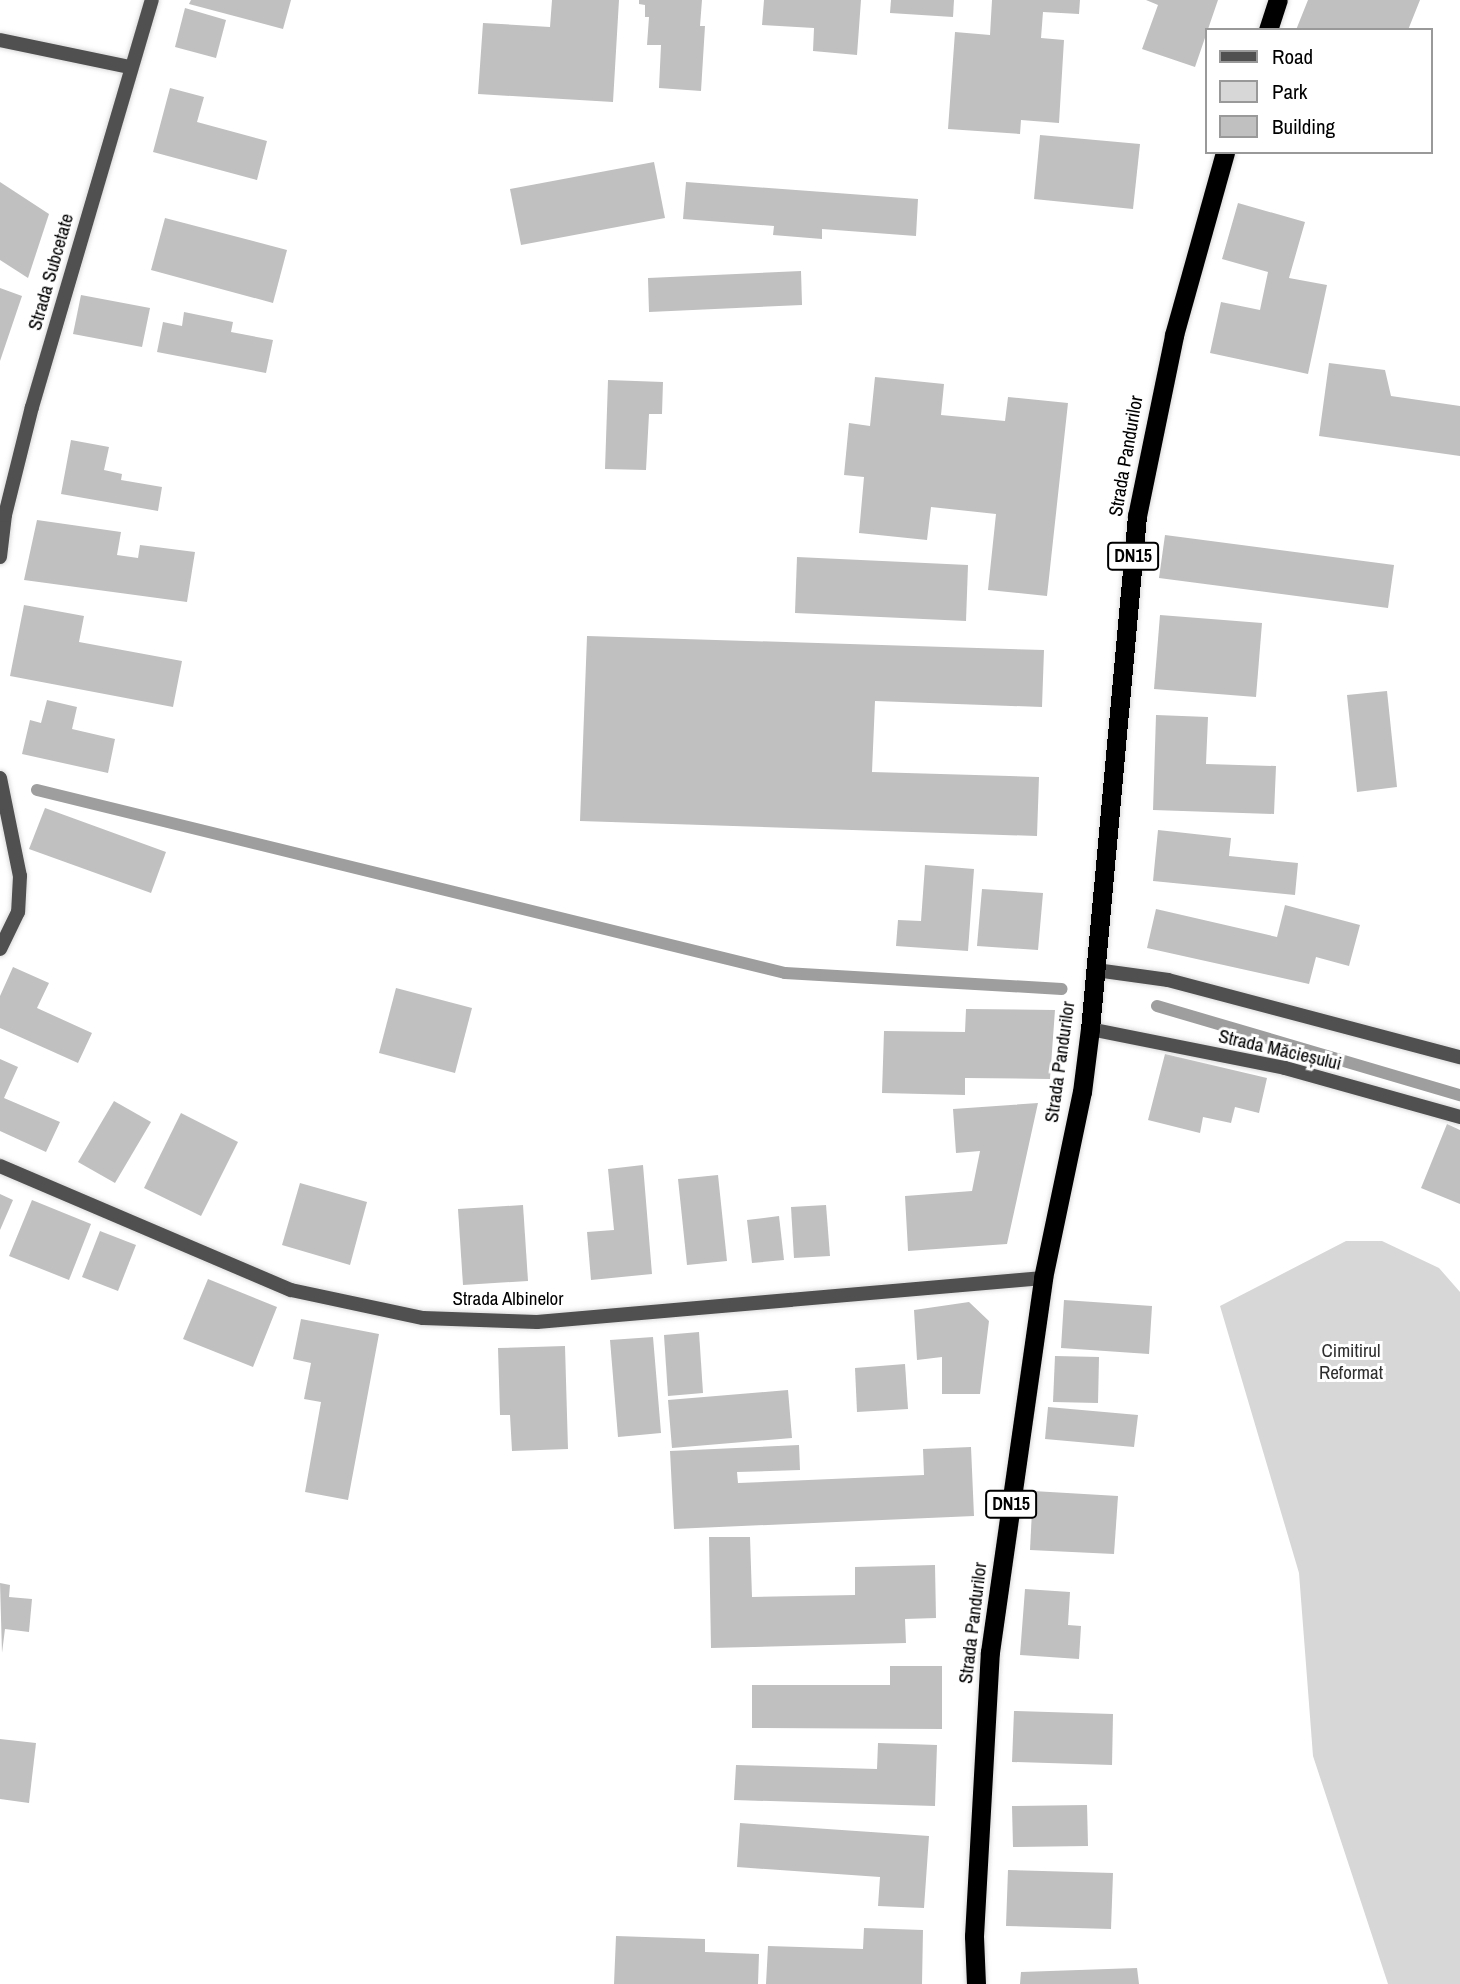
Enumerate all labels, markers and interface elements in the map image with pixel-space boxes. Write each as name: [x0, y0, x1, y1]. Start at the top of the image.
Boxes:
legend: [1204, 28, 1432, 154]
text: Road: [1272, 42, 1313, 71]
text: Park: [1272, 77, 1307, 106]
text: Building: [1272, 112, 1335, 141]
street label: Strada Subcetate: [23, 211, 79, 333]
street label: Strada Pandurilor: [1104, 394, 1148, 518]
road number: DN15: [1107, 542, 1159, 570]
street label: Strada Pandurilor: [1040, 1000, 1080, 1124]
street label: Strada Măcieșului: [1216, 1025, 1344, 1075]
street label: Strada Albinelor: [452, 1288, 564, 1310]
park label: Cimitirul Reformat: [1319, 1340, 1383, 1384]
road number: DN15: [985, 1490, 1037, 1518]
street label: Strada Pandurilor: [954, 1561, 992, 1685]

